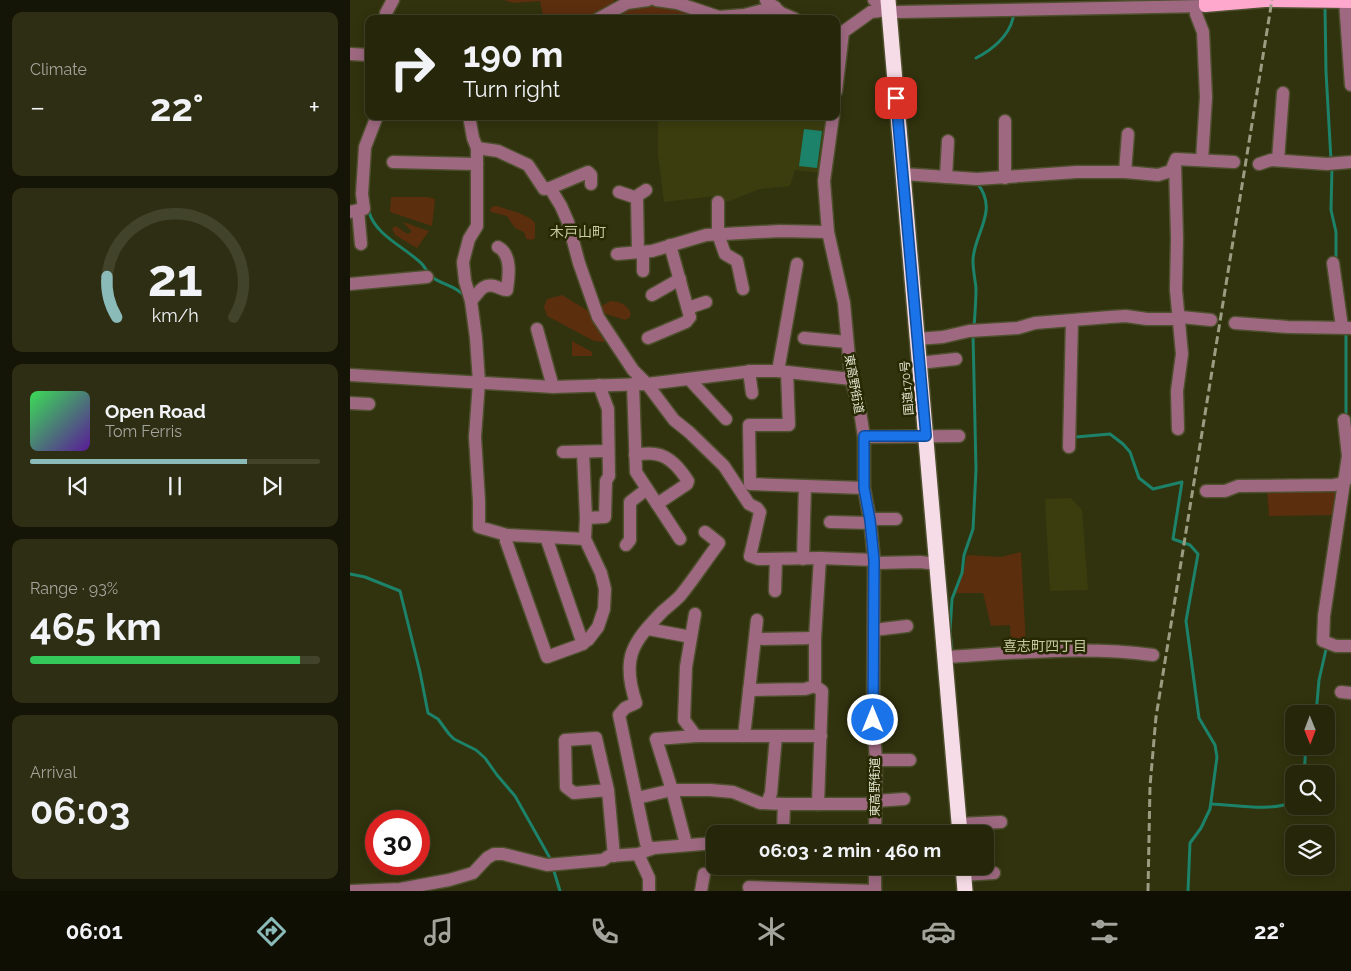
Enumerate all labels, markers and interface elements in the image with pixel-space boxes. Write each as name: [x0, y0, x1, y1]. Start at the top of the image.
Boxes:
text: 190 m: [463, 34, 563, 75]
icon: right: [380, 35, 445, 100]
text: Climate: [30, 60, 87, 79]
text: Turn right: [463, 76, 560, 102]
pin: [875, 77, 917, 119]
icon: arrive: [882, 84, 910, 112]
text: 22°: [150, 85, 203, 130]
text: −: [30, 91, 45, 124]
text: +: [308, 91, 320, 124]
district label: 木戸山町: [550, 224, 606, 240]
text: 21: [147, 247, 203, 308]
text: km/h: [151, 305, 199, 326]
street label: 東高野街道: [842, 353, 866, 415]
street label: 国道170号: [898, 360, 916, 416]
text: Open Road: [105, 400, 206, 422]
text: Tom Ferris: [105, 422, 182, 441]
icon: previous: [64, 472, 92, 500]
icon: pause: [161, 472, 189, 500]
icon: next: [258, 472, 286, 500]
text: Range · 93%: [30, 579, 118, 598]
text: 465 km: [30, 604, 162, 649]
district label: 喜志町四丁目: [1003, 638, 1087, 654]
position arrow: [846, 693, 898, 745]
north arrow: [1285, 705, 1335, 755]
map controls: [1285, 705, 1335, 875]
street label: 東高野街道: [868, 757, 882, 817]
text: Arrival: [30, 763, 77, 782]
button: search: [1285, 765, 1335, 815]
text: 06:03: [30, 788, 130, 833]
speed limit sign: 30: [365, 810, 430, 875]
button: layers: [1285, 825, 1335, 875]
text: 06:03 · 2 min · 460 m: [759, 839, 941, 861]
icon: directions: [254, 914, 289, 949]
icon: music: [421, 914, 456, 949]
icon: phone: [587, 914, 622, 949]
icon: climate: [754, 914, 789, 949]
icon: car: [921, 914, 956, 949]
icon: filters: [1087, 914, 1122, 949]
text: 06:01: [66, 918, 123, 944]
text: 22°: [1254, 918, 1285, 944]

